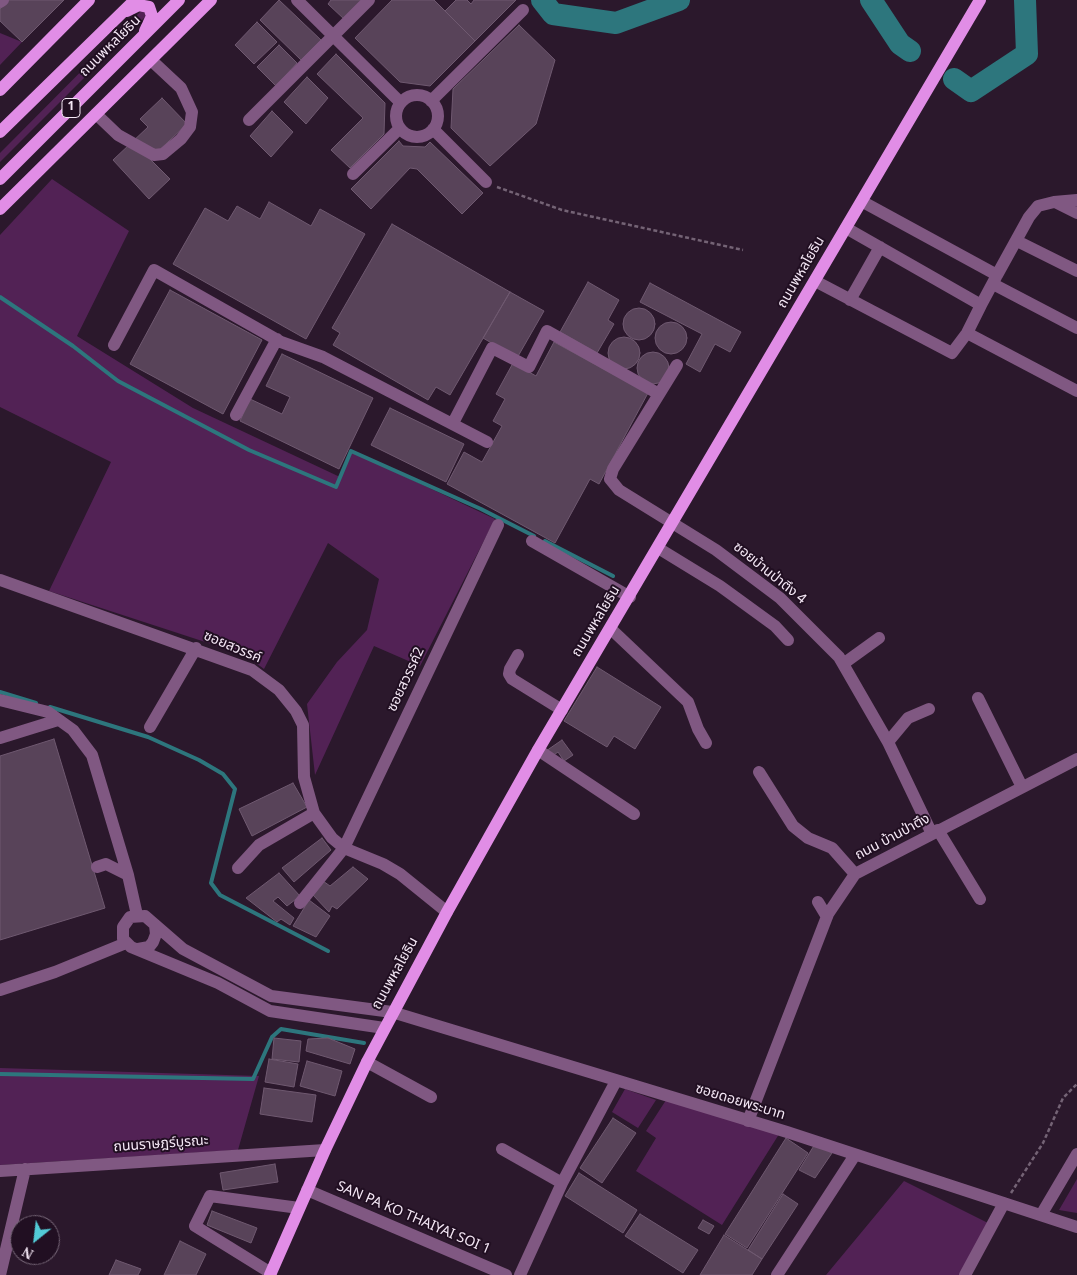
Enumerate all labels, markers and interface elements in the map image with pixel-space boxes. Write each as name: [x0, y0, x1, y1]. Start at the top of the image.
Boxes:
street label: ถนนพหลโยธิน: [77, 13, 145, 81]
road number: 1: [62, 99, 80, 118]
street label: ถนนพหลโยธิน: [775, 234, 829, 312]
street label: ซอยบ้านป่าตึง 4: [729, 539, 809, 609]
street label: ถนนพหลโยธิน: [569, 583, 625, 661]
street label: ซอยสวรรค์: [201, 628, 263, 668]
street label: ซอยสวรรค์2: [385, 645, 429, 715]
street label: ถนน บ้านป่าตึง: [853, 811, 933, 865]
street label: ถนนพหลโยธิน: [369, 935, 423, 1013]
street label: ซอยดอยพระบาท: [693, 1081, 787, 1125]
street label: ถนนราษฎร์บูรณะ: [113, 1133, 209, 1157]
street label: SAN PA KO THAIYAI SOI 1: [334, 1179, 492, 1259]
north arrow: [10, 1215, 60, 1265]
text: N: [20, 1244, 36, 1262]

